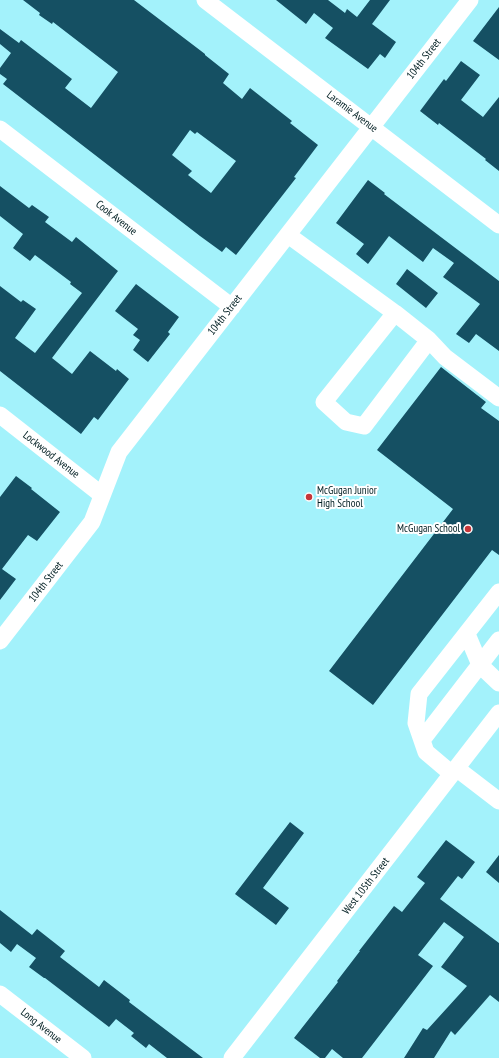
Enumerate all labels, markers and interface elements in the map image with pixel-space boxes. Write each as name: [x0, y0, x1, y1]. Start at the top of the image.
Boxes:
street label: 104th Street: [404, 36, 444, 82]
street label: Laramie Avenue: [324, 89, 380, 135]
street label: Cook Avenue: [93, 198, 139, 238]
street label: 104th Street: [205, 292, 245, 338]
street label: Lockwood Avenue: [20, 429, 82, 481]
place label: McGugan Junior High School: [317, 484, 377, 510]
marker: McGugan Junior High School: [304, 492, 314, 502]
place label: McGugan School: [397, 522, 460, 536]
marker: McGugan School: [463, 524, 473, 534]
street label: 104th Street: [26, 559, 66, 605]
street label: West 105th Street: [340, 855, 392, 917]
street label: Long Avenue: [18, 1006, 64, 1046]

